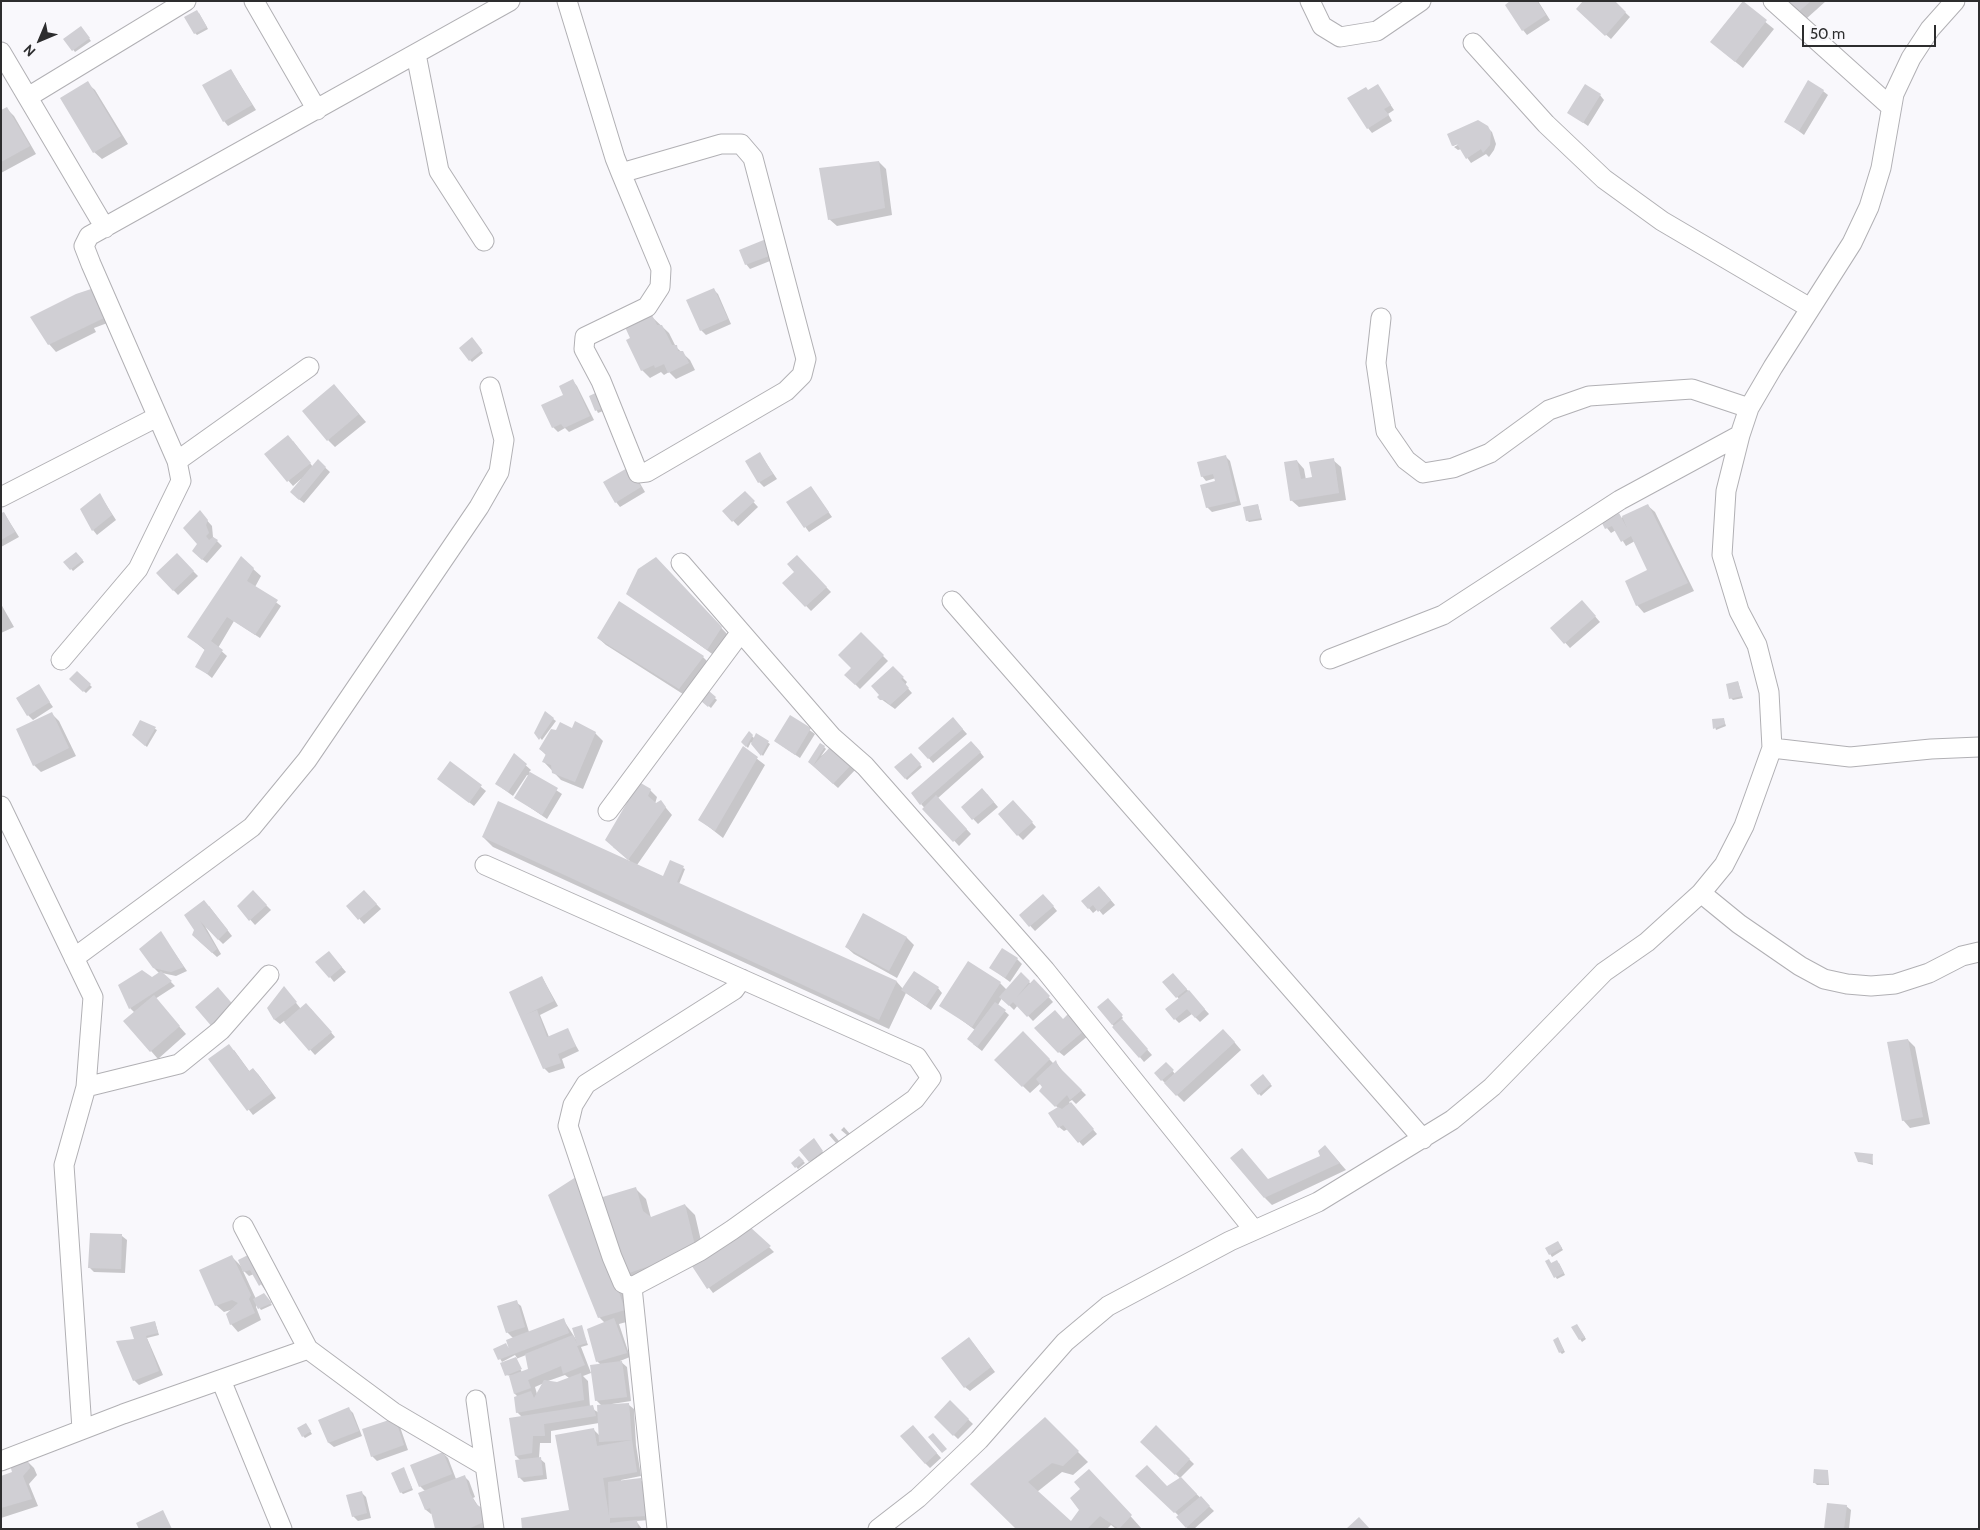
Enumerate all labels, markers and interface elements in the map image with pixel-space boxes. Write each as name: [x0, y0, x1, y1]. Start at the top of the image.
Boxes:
north arrow: [15, 15, 65, 65]
scale bar: [1805, 15, 1939, 47]
text: 50 m: [1810, 25, 1845, 43]
text: N: [20, 41, 39, 60]

